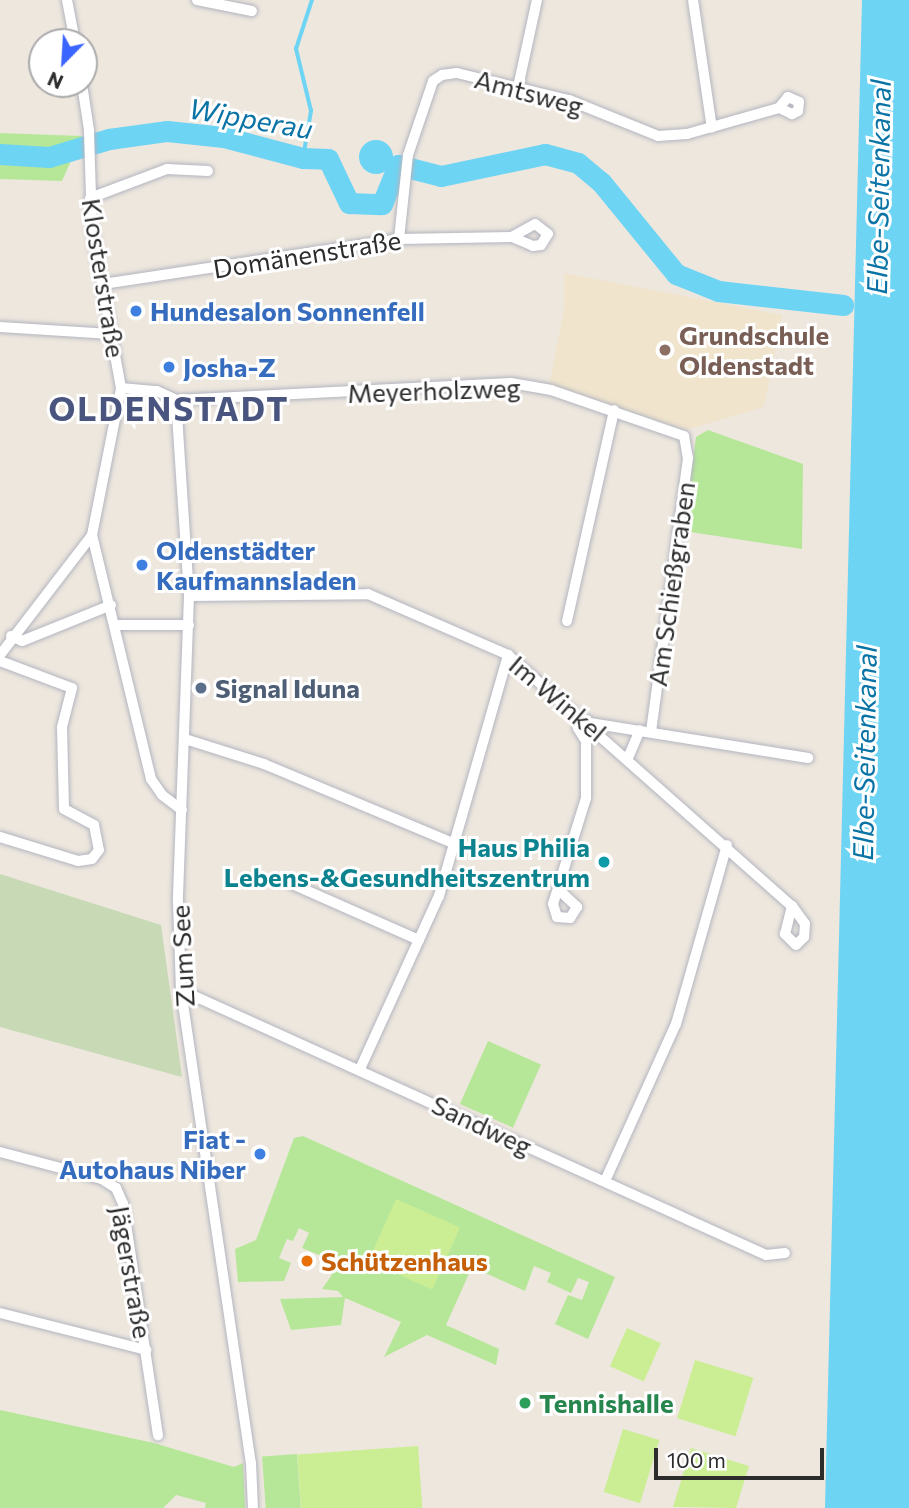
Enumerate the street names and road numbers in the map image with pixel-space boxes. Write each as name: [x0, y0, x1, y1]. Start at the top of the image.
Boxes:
street label: Amtsweg: [471, 63, 587, 121]
street label: Klosterstraße: [76, 196, 132, 360]
street label: Domänenstraße: [211, 224, 403, 284]
street label: Meyerholzweg: [347, 371, 521, 409]
street label: Am Schießgraben: [641, 480, 701, 688]
street label: Im Winkel: [503, 648, 613, 748]
street label: Zum See: [164, 904, 200, 1008]
street label: Sandweg: [427, 1088, 537, 1162]
street label: Jägerstraße: [105, 1203, 159, 1341]

